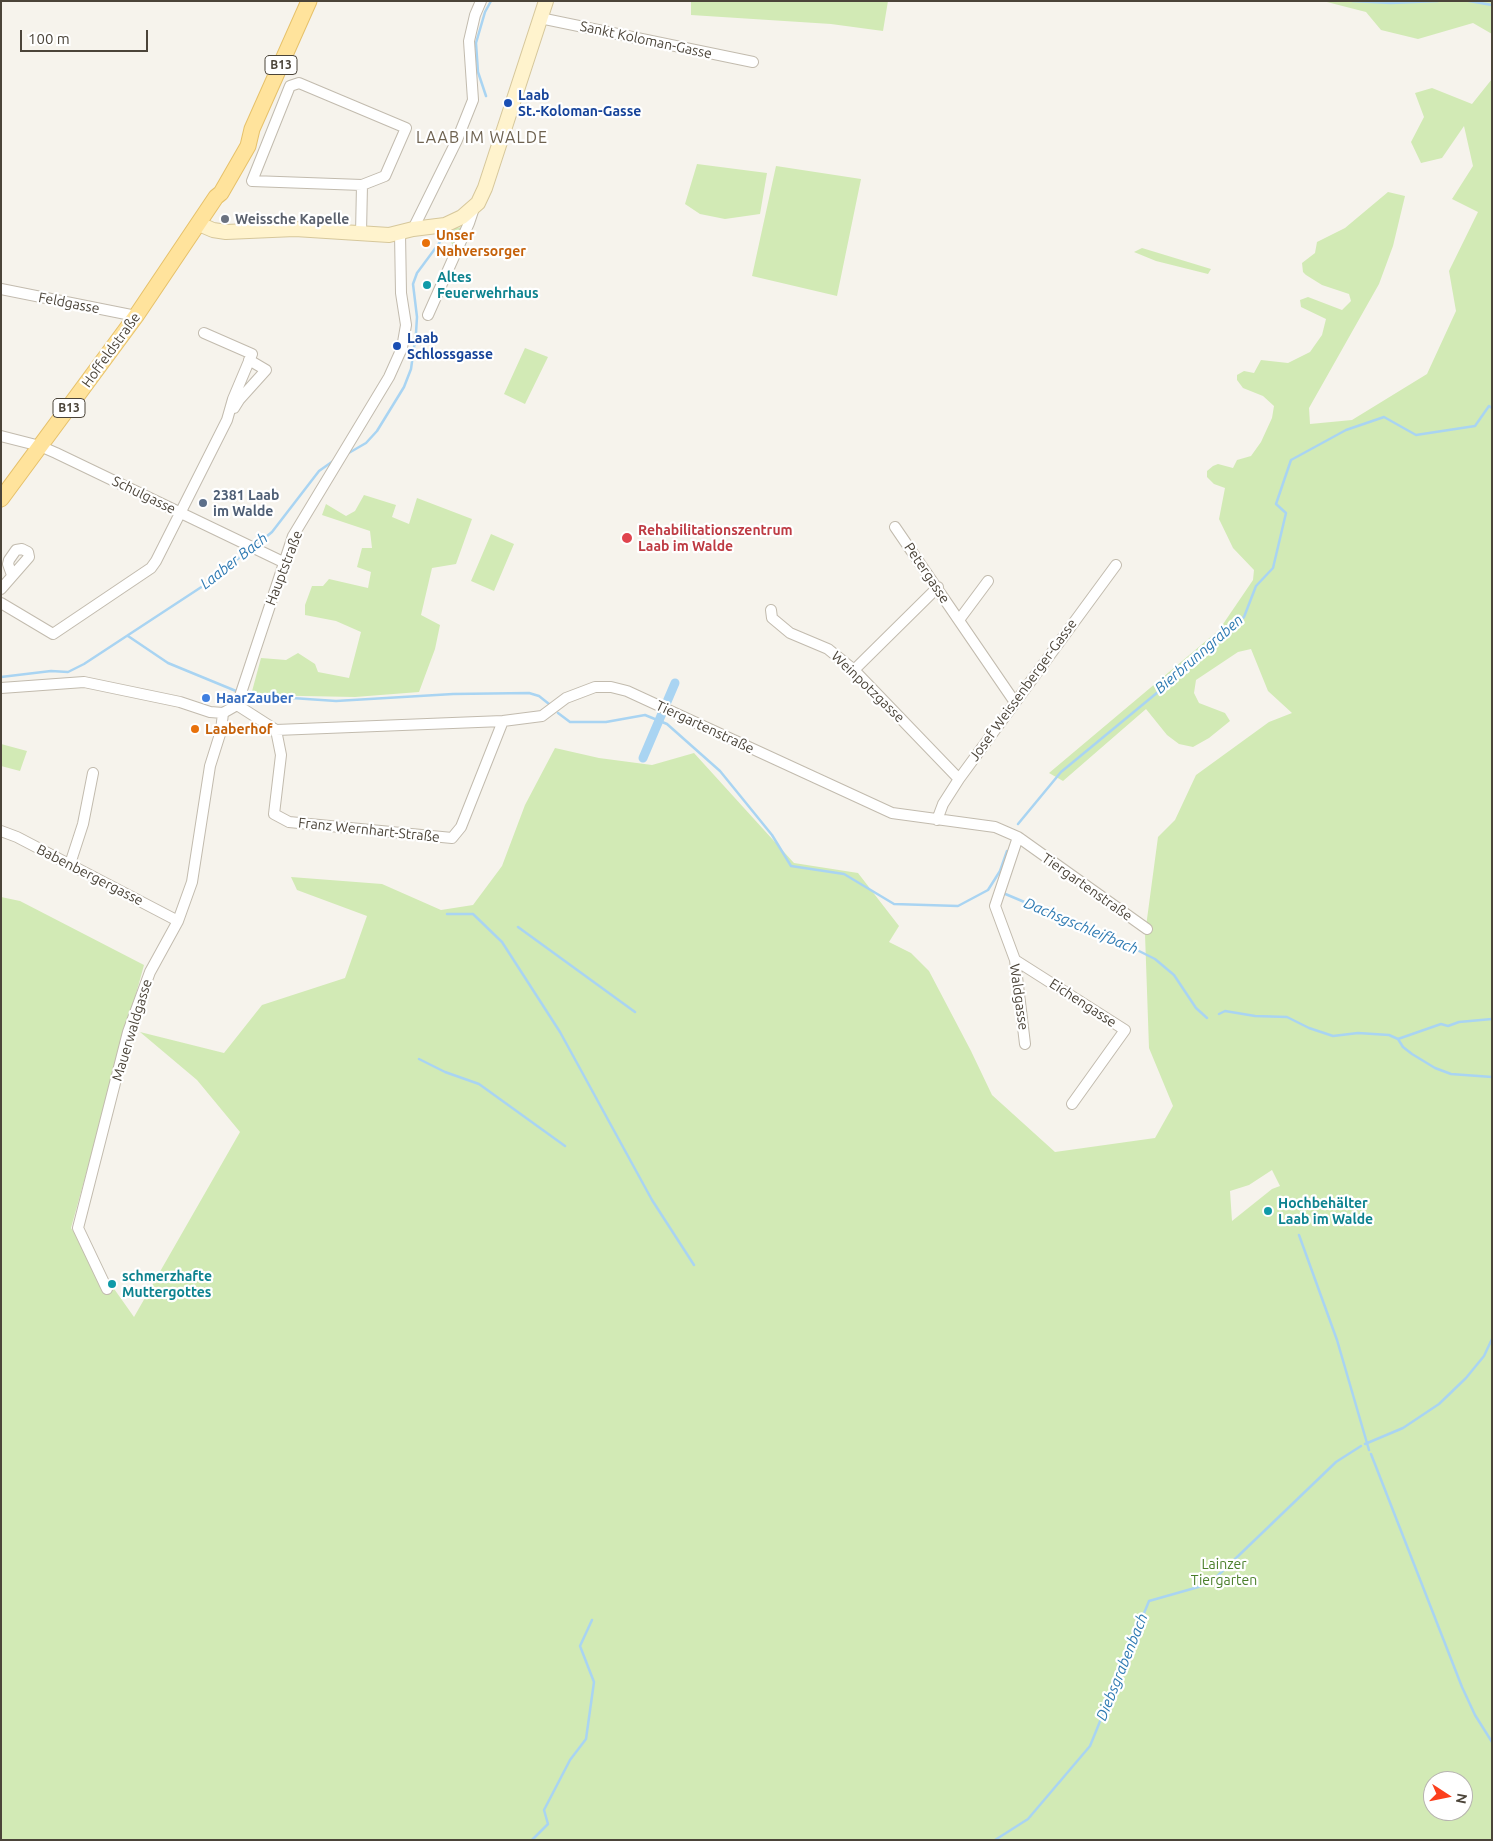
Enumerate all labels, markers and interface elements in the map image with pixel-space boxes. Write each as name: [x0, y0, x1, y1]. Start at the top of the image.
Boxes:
street label: Sankt Koloman-Gasse: [579, 18, 713, 62]
scale bar: [22, 20, 150, 52]
text: 100 m: [28, 30, 70, 47]
road number: B13: [265, 56, 297, 74]
place label: Laab St.-Koloman-Gasse: [518, 87, 641, 120]
marker: Laab St.-Koloman-Gasse: [502, 97, 514, 109]
district label: LAAB IM WALDE: [414, 128, 550, 148]
place label: Weissche Kapelle: [235, 211, 349, 227]
marker: Weissche Kapelle: [219, 213, 231, 225]
place label: Unser Nahversorger: [436, 227, 526, 260]
marker: Unser Nahversorger: [420, 237, 432, 249]
place label: Altes Feuerwehrhaus: [437, 269, 539, 302]
marker: Altes Feuerwehrhaus: [421, 279, 433, 291]
street label: Feldgasse: [37, 289, 101, 317]
street label: Hoffeldstraße: [78, 309, 144, 391]
place label: Laab Schlossgasse: [407, 330, 493, 362]
marker: Laab Schlossgasse: [391, 340, 403, 352]
road number: B13: [53, 398, 85, 418]
street label: Schulgasse: [109, 472, 179, 518]
place label: 2381 Laab im Walde: [213, 487, 279, 520]
marker: 2381 Laab im Walde: [197, 497, 209, 509]
place label: Rehabilitationszentrum Laab im Walde: [638, 522, 793, 554]
street label: Hauptstraße: [262, 528, 306, 608]
water label: Laaber Bach: [197, 529, 271, 593]
marker: Rehabilitationszentrum Laab im Walde: [620, 531, 634, 545]
street label: Petergasse: [901, 540, 953, 606]
water label: Bierbrunngraben: [1151, 611, 1247, 697]
street label: Josef Weissenberger-Gasse: [966, 616, 1080, 764]
street label: Weinpotzgasse: [828, 648, 908, 726]
place label: HaarZauber: [216, 690, 294, 706]
marker: HaarZauber: [200, 692, 212, 704]
street label: Tiergartenstraße: [653, 697, 757, 757]
place label: Laaberhof: [205, 721, 273, 737]
marker: Laaberhof: [189, 723, 201, 735]
street label: Franz Wernhart-Straße: [297, 814, 441, 846]
street label: Babenbergergasse: [34, 841, 146, 909]
street label: Tiergartenstraße: [1039, 850, 1135, 924]
water label: Dachsgschleifbach: [1021, 894, 1141, 958]
street label: Waldgasse: [1006, 963, 1032, 1031]
street label: Eichengasse: [1046, 975, 1120, 1031]
street label: Mauerwaldgasse: [109, 977, 155, 1083]
place label: Hochbehälter Laab im Walde: [1278, 1195, 1373, 1228]
marker: Hochbehälter Laab im Walde: [1262, 1205, 1274, 1217]
place label: schmerzhafte Muttergottes: [122, 1268, 212, 1300]
marker: schmerzhafte Muttergottes: [106, 1278, 118, 1290]
park label: Lainzer Tiergarten: [1191, 1556, 1257, 1588]
water label: Diebsgrabenbach: [1092, 1611, 1152, 1723]
north arrow: [1423, 1771, 1473, 1821]
text: N: [1453, 1792, 1471, 1805]

